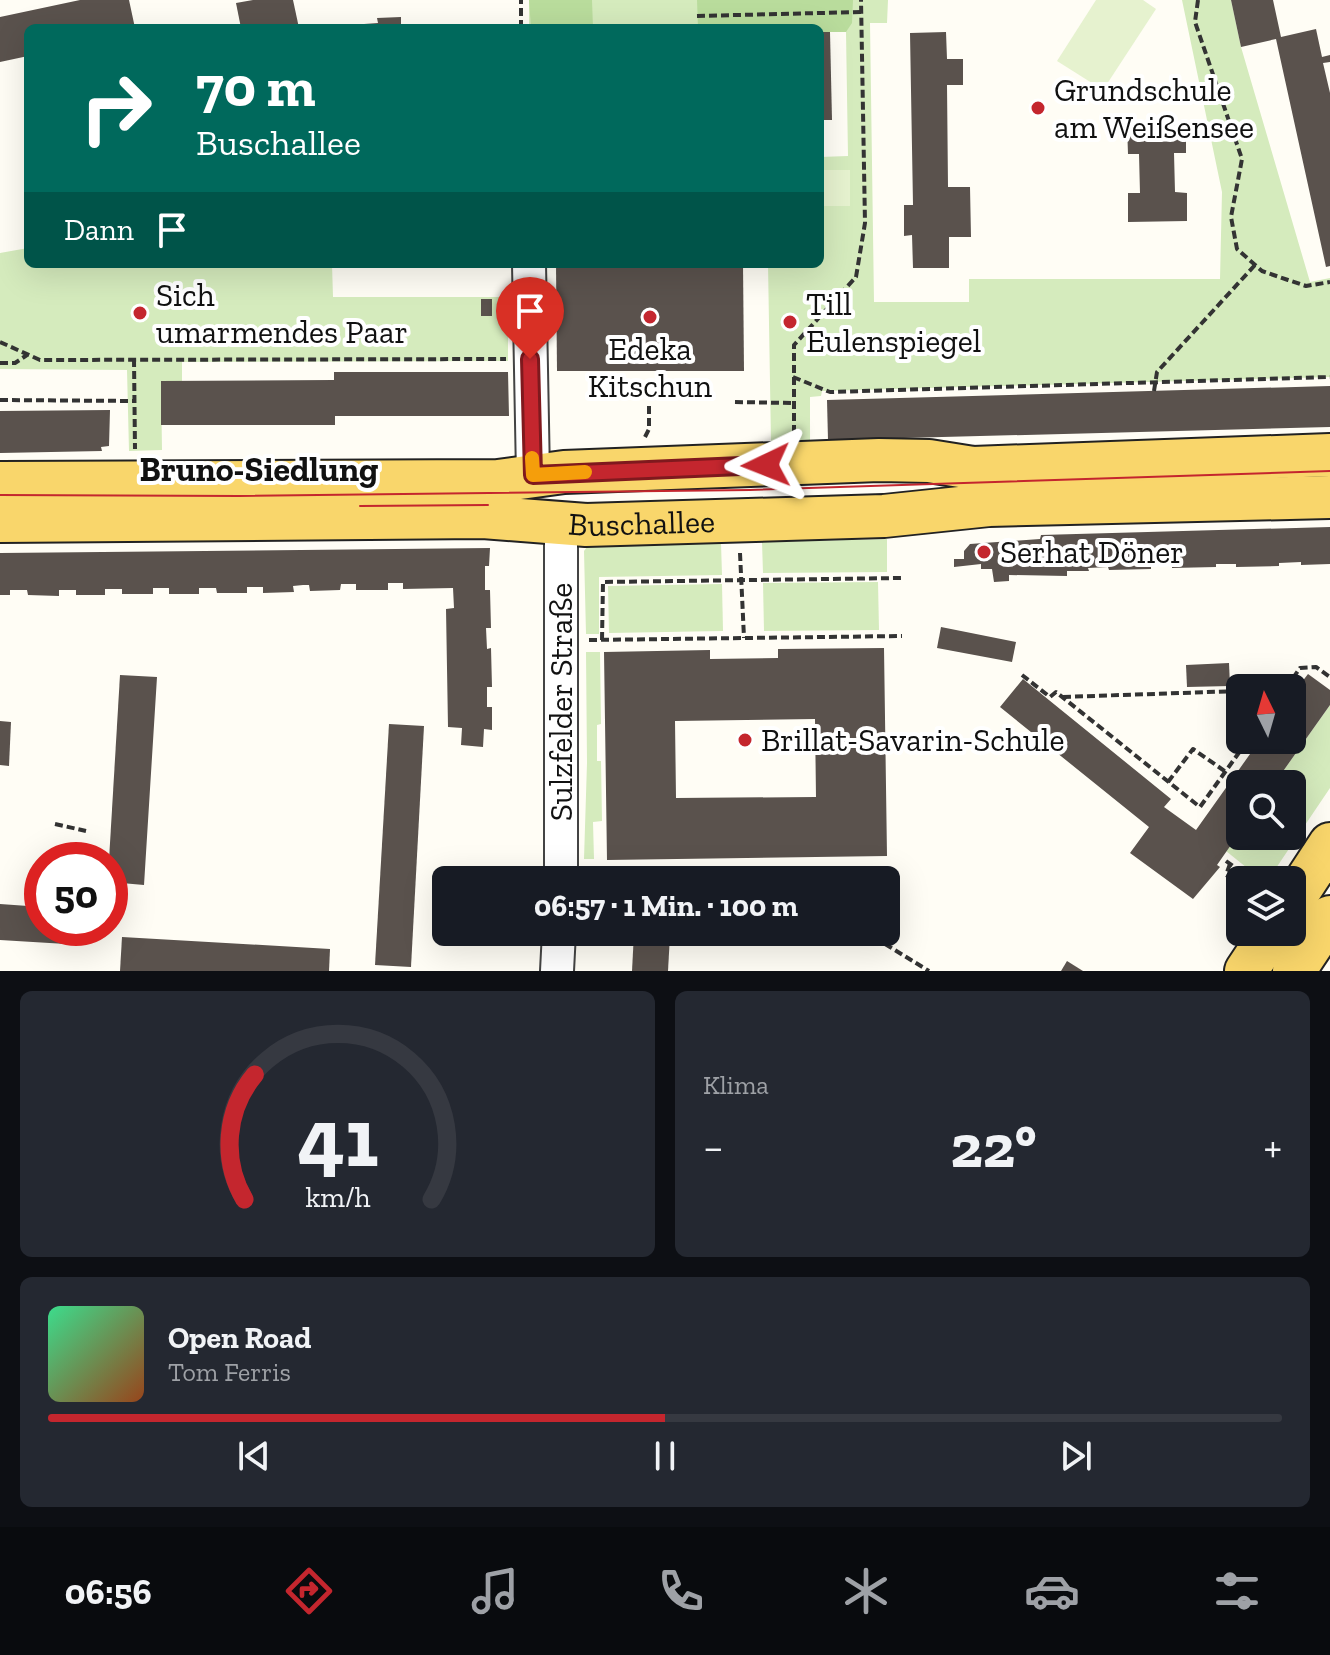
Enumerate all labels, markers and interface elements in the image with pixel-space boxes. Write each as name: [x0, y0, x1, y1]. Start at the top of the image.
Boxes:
text: 70 m: [196, 53, 316, 120]
icon: right: [64, 56, 168, 160]
place label: Grundschule am Weißensee: [1054, 71, 1254, 146]
marker: Grundschule am Weißensee: [1029, 99, 1047, 117]
text: Buschallee: [196, 121, 361, 164]
icon: arrive: [150, 208, 194, 252]
text: Dann: [64, 212, 134, 248]
place label: Sich umarmendes Paar: [156, 276, 408, 351]
pin: [496, 277, 564, 359]
place label: Till Eulenspiegel: [806, 285, 981, 360]
icon: arrive: [508, 289, 552, 333]
marker: Sich umarmendes Paar: [131, 304, 149, 322]
marker: Edeka Kitschun: [641, 308, 659, 326]
marker: Till Eulenspiegel: [781, 313, 799, 331]
place label: Edeka Kitschun: [588, 330, 713, 405]
position arrow: [724, 423, 808, 507]
district label: Bruno-Siedlung: [140, 449, 378, 490]
street label: Buschallee: [567, 502, 716, 544]
place label: Serhat Döner: [1000, 533, 1184, 571]
marker: Serhat Döner: [975, 543, 993, 561]
street label: Sulzfelder Straße: [542, 583, 580, 821]
north arrow: [1226, 674, 1306, 754]
map controls: [1226, 674, 1306, 946]
place label: Brillat-Savarin-Schule: [761, 721, 1065, 759]
marker: Brillat-Savarin-Schule: [736, 731, 754, 749]
button: search: [1226, 770, 1306, 850]
speed limit sign: 50: [24, 842, 128, 946]
button: layers: [1226, 866, 1306, 946]
text: 06:57 · 1 Min. · 100 m: [534, 888, 798, 924]
text: Klima: [703, 1069, 769, 1101]
text: 41: [297, 1087, 378, 1187]
text: 22°: [950, 1110, 1037, 1182]
text: −: [703, 1120, 724, 1173]
text: +: [1263, 1120, 1282, 1173]
text: km/h: [305, 1180, 370, 1214]
text: Open Road: [168, 1320, 311, 1356]
text: Tom Ferris: [168, 1356, 291, 1388]
icon: previous: [232, 1434, 276, 1478]
icon: pause: [643, 1434, 687, 1478]
icon: next: [1054, 1434, 1098, 1478]
icon: directions: [281, 1563, 337, 1619]
icon: music: [467, 1563, 523, 1619]
icon: phone: [653, 1563, 709, 1619]
icon: climate: [838, 1563, 894, 1619]
icon: car: [1024, 1563, 1080, 1619]
icon: filters: [1209, 1563, 1265, 1619]
text: 06:56: [65, 1570, 152, 1613]

